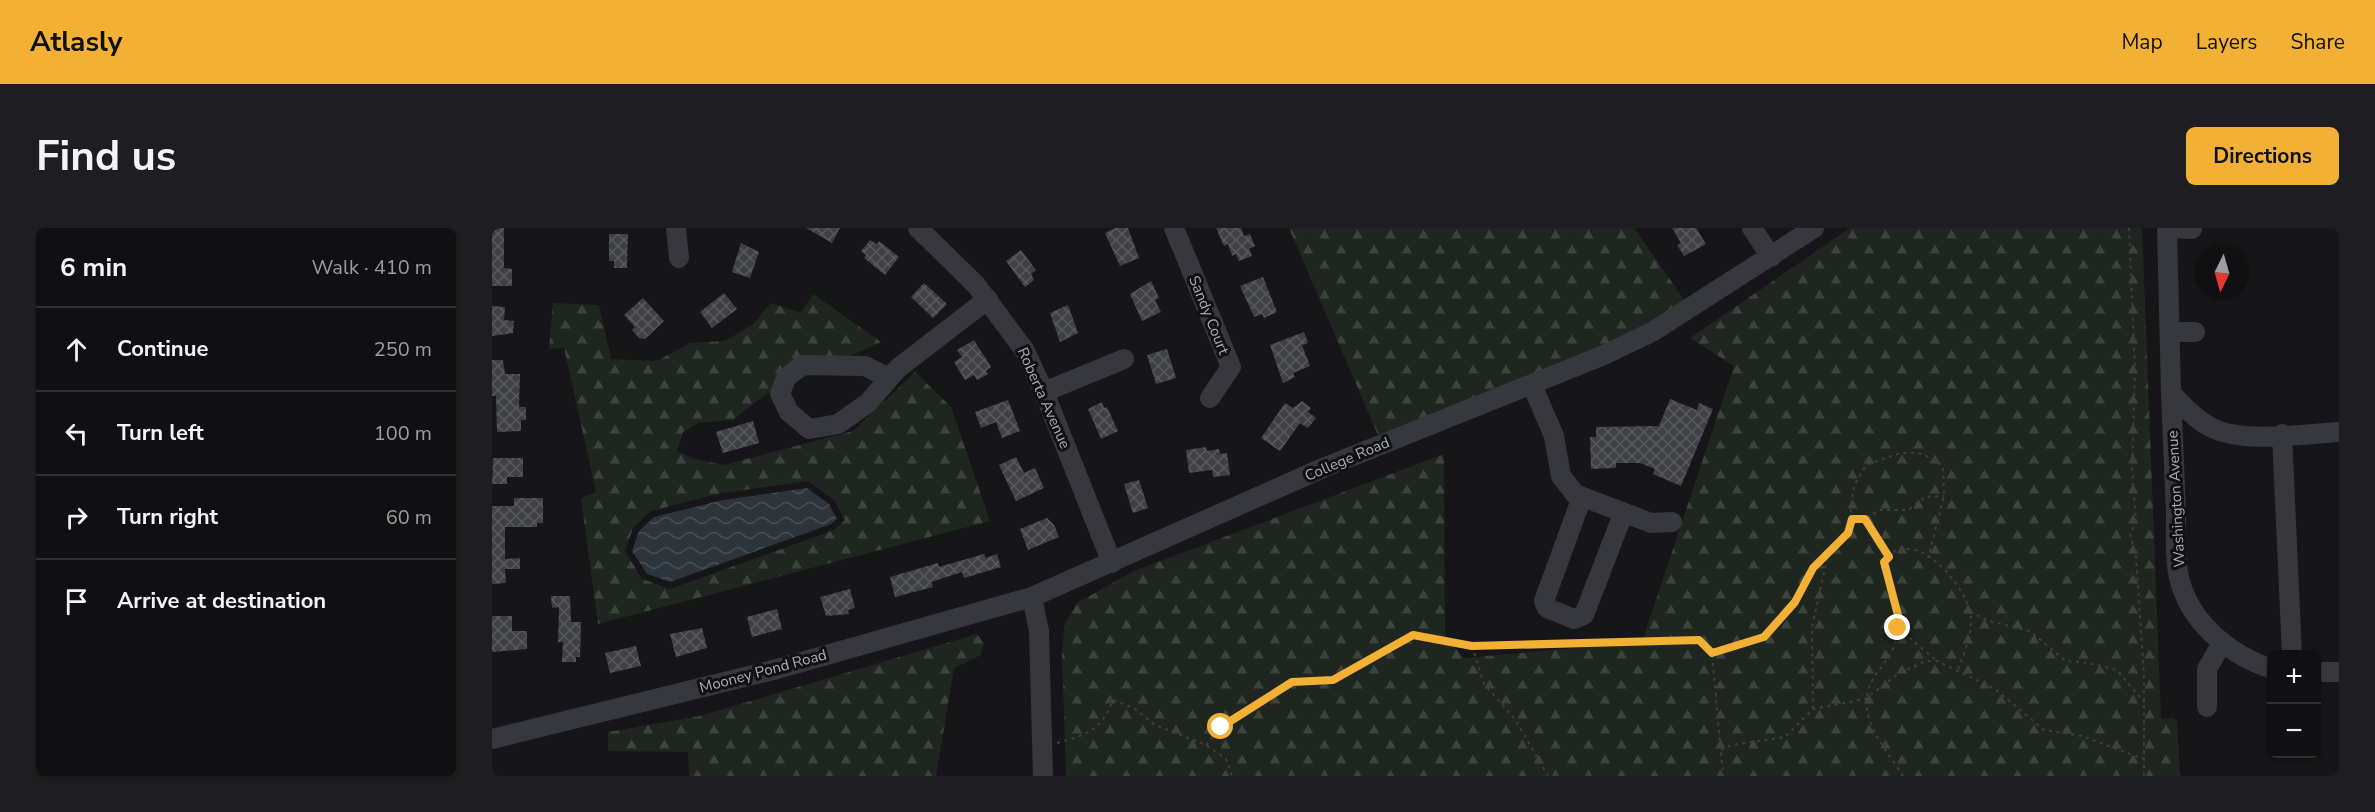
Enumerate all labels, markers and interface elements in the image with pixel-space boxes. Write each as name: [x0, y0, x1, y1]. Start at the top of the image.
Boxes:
text: Atlasly: [30, 23, 122, 61]
text: Map: [2121, 28, 2163, 56]
text: Layers: [2196, 28, 2257, 56]
text: Share: [2290, 28, 2345, 56]
button: Directions: [2186, 127, 2339, 185]
text: Find us: [36, 128, 176, 185]
north arrow: [2195, 246, 2249, 300]
text: 6 min: [60, 250, 127, 285]
text: Walk · 410 m: [312, 254, 432, 281]
street label: Sandy Court: [1184, 273, 1234, 358]
icon: ahead: [60, 333, 93, 366]
text: Continue: [117, 334, 208, 364]
text: 250 m: [374, 336, 432, 363]
street label: Roberta Avenue: [1013, 344, 1075, 452]
icon: left: [60, 417, 93, 450]
text: Turn left: [117, 418, 204, 448]
text: 100 m: [374, 420, 432, 447]
street label: Washington Avenue: [2162, 430, 2190, 568]
street label: College Road: [1302, 432, 1392, 486]
icon: right: [60, 501, 93, 534]
text: Turn right: [117, 502, 218, 532]
text: 60 m: [386, 504, 432, 531]
icon: arrive: [60, 585, 93, 618]
text: Arrive at destination: [117, 586, 326, 616]
route end: [1884, 614, 1910, 640]
street label: Mooney Pond Road: [697, 644, 829, 698]
map controls: [2267, 650, 2321, 758]
button: +: [2267, 650, 2321, 704]
button: −: [2267, 704, 2321, 758]
route start: [1207, 713, 1233, 739]

